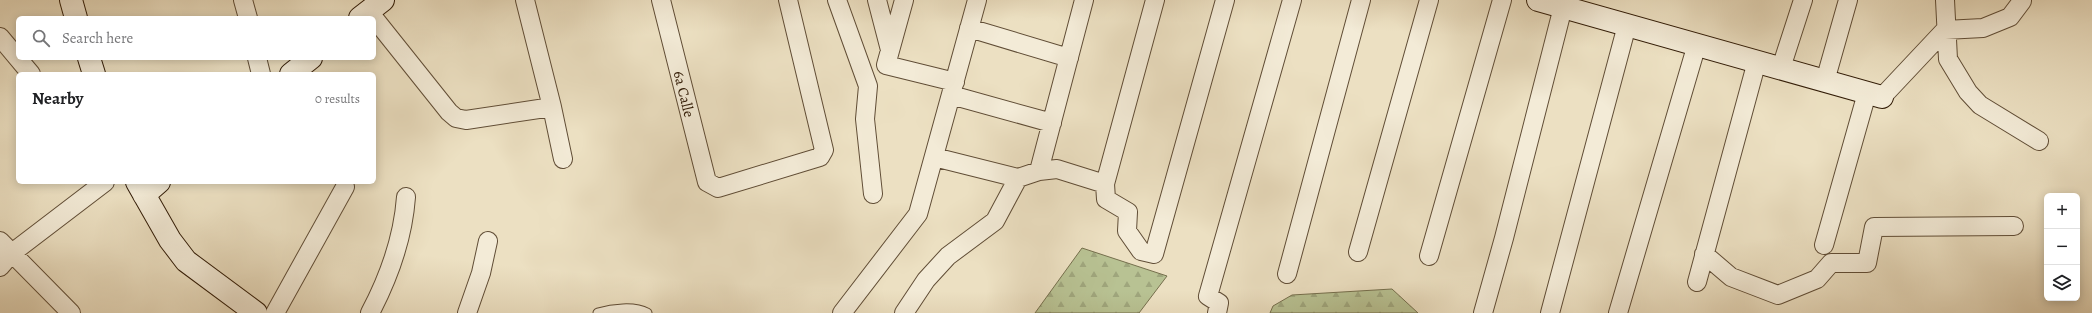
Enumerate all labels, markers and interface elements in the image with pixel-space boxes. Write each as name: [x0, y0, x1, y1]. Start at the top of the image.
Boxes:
search box: [16, 16, 376, 60]
icon: search: [30, 27, 52, 49]
text: Search here: [62, 28, 133, 48]
street label: 6a Calle: [669, 69, 699, 120]
text: Nearby: [32, 87, 83, 110]
text: 0 results: [315, 90, 360, 107]
map controls: [2044, 193, 2080, 301]
button: +: [2044, 193, 2080, 229]
button: −: [2044, 229, 2080, 265]
button: layers: [2044, 265, 2080, 301]

